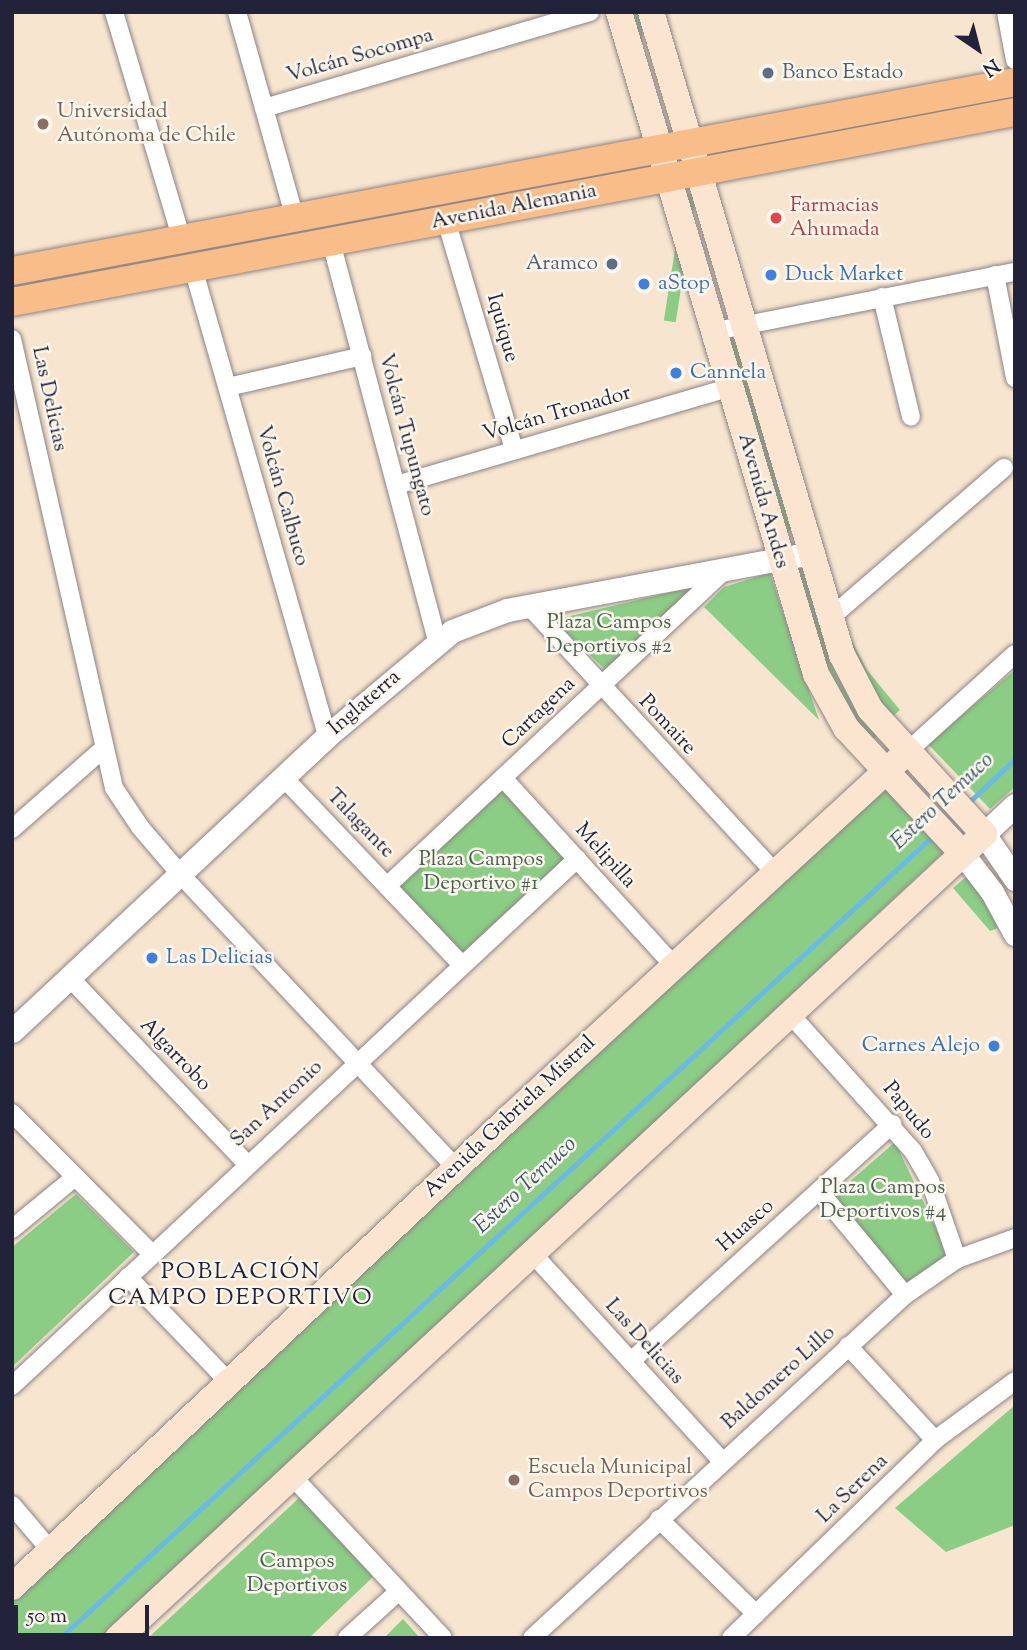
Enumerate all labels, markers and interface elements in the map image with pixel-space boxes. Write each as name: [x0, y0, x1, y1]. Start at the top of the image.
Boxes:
north arrow: [943, 14, 1013, 84]
street label: Volcán Socompa: [284, 23, 436, 89]
text: N: [976, 51, 1004, 82]
place label: Banco Estado: [782, 60, 903, 86]
marker: Banco Estado: [760, 65, 776, 81]
place label: Universidad Autónoma de Chile: [57, 99, 236, 149]
marker: Universidad Autónoma de Chile: [35, 116, 51, 132]
street label: Avenida Alemania: [429, 179, 599, 235]
place label: Farmacias Ahumada: [790, 193, 880, 243]
marker: Farmacias Ahumada: [768, 210, 784, 226]
place label: Aramco: [526, 251, 598, 277]
marker: Aramco: [604, 256, 620, 272]
place label: Duck Market: [785, 262, 903, 288]
marker: Duck Market: [763, 267, 779, 283]
place label: aStop: [658, 271, 710, 297]
marker: aStop: [636, 276, 652, 292]
street label: Iquique: [480, 291, 524, 365]
street label: Las Delicias: [26, 344, 72, 454]
street label: Volcán Tupungato: [372, 351, 440, 519]
place label: Cannela: [690, 360, 766, 386]
marker: Cannela: [668, 365, 684, 381]
street label: Volcán Tronador: [480, 381, 634, 447]
street label: Volcán Calbuco: [250, 423, 314, 569]
street label: Avenida Andes: [732, 431, 794, 571]
park label: Plaza Campos Deportivos #2: [546, 610, 672, 660]
street label: Inglaterra: [324, 665, 406, 741]
street label: Cartagena: [497, 672, 581, 754]
street label: Pomaire: [633, 690, 701, 760]
water label: Estero Temuco: [886, 747, 1000, 857]
street label: Talagante: [321, 784, 399, 864]
street label: Melipilla: [569, 818, 641, 894]
park label: Plaza Campos Deportivo #1: [419, 847, 543, 897]
place label: Las Delicias: [166, 945, 272, 971]
marker: Las Delicias: [144, 950, 160, 966]
street label: Algarrobo: [134, 1013, 216, 1097]
street label: Avenida Gabriela Mistral: [419, 1031, 601, 1203]
place label: Carnes Alejo: [862, 1033, 980, 1059]
marker: Carnes Alejo: [986, 1038, 1002, 1054]
street label: San Antonio: [226, 1055, 328, 1153]
street label: Papudo: [877, 1077, 939, 1145]
water label: Estero Temuco: [469, 1131, 583, 1241]
park label: Plaza Campos Deportivos #4: [820, 1175, 946, 1225]
street label: Huasco: [712, 1194, 780, 1258]
district label: POBLACIÓN CAMPO DEPORTIVO: [110, 1259, 372, 1313]
street label: Las Delicias: [599, 1294, 689, 1390]
street label: Baldomero Lillo: [717, 1320, 841, 1436]
street label: La Serena: [812, 1449, 894, 1529]
place label: Escuela Municipal Campos Deportivos: [528, 1455, 708, 1505]
marker: Escuela Municipal Campos Deportivos: [506, 1472, 522, 1488]
park label: Campos Deportivos: [247, 1549, 347, 1599]
scale bar: [18, 1590, 152, 1634]
text: 50 m: [27, 1602, 67, 1632]

